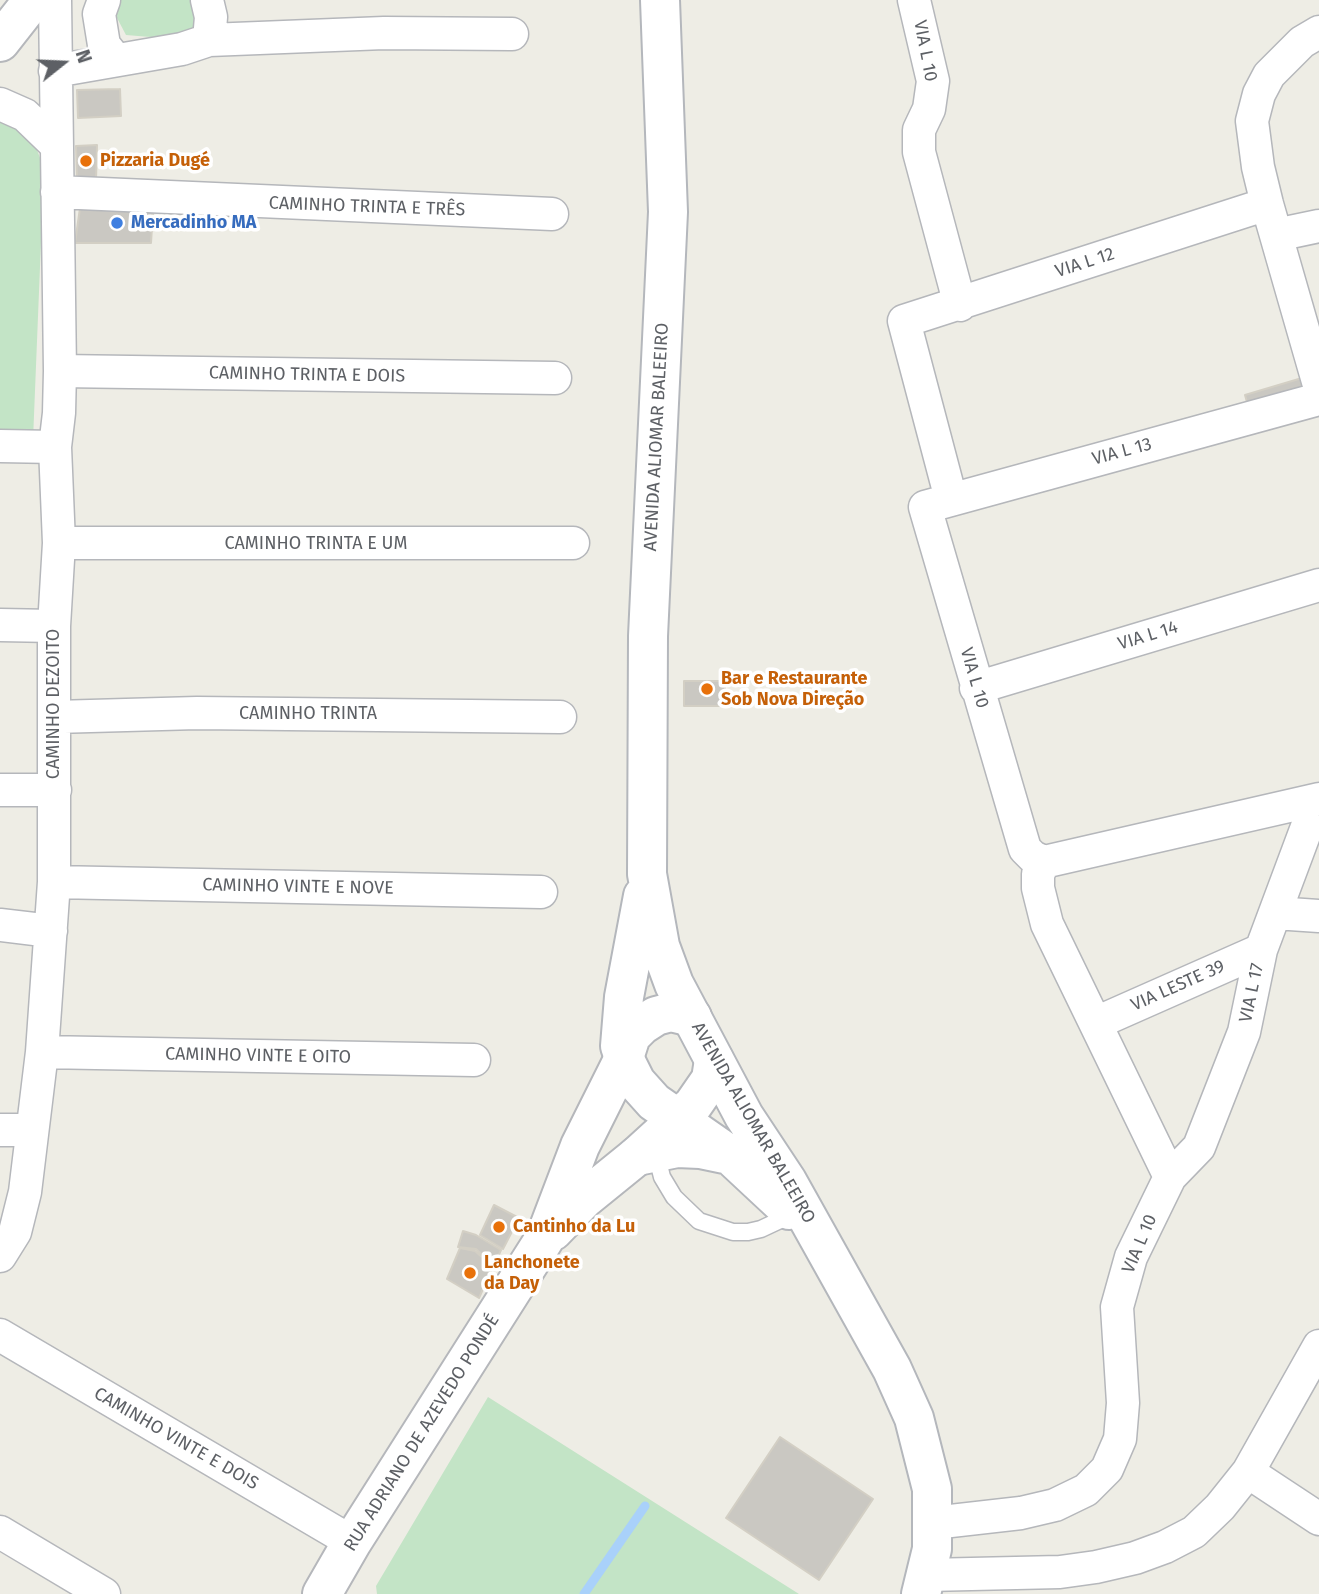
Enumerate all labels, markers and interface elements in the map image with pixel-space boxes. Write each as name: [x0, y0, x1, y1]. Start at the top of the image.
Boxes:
street label: VIA L 10: [908, 19, 942, 83]
north arrow: [28, 28, 98, 98]
text: N: [71, 47, 96, 66]
place label: Pizzaria Dugé: [100, 150, 210, 172]
marker: Pizzaria Dugé: [78, 153, 94, 169]
street label: CAMINHO TRINTA E TRÊS: [268, 193, 466, 221]
place label: Mercadinho MA: [131, 212, 256, 234]
marker: Mercadinho MA: [109, 215, 125, 231]
street label: VIA L 12: [1053, 243, 1117, 283]
street label: AVENIDA ALIOMAR BALEEIRO: [640, 322, 674, 552]
street label: CAMINHO TRINTA E DOIS: [209, 362, 405, 388]
street label: VIA L 13: [1090, 434, 1154, 470]
street label: CAMINHO TRINTA E UM: [224, 533, 408, 555]
street label: VIA L 14: [1115, 617, 1181, 655]
street label: CAMINHO DEZOITO: [43, 629, 65, 779]
street label: VIA L 10: [955, 645, 993, 711]
place label: Bar e Restaurante Sob Nova Direção: [721, 668, 867, 710]
marker: Bar e Restaurante Sob Nova Direção: [699, 681, 715, 697]
street label: CAMINHO TRINTA: [239, 703, 377, 725]
street label: CAMINHO VINTE E NOVE: [202, 875, 394, 899]
street label: VIA LESTE 39: [1128, 956, 1228, 1016]
street label: VIA L 17: [1235, 961, 1269, 1025]
street label: AVENIDA ALIOMAR BALEEIRO: [687, 1019, 819, 1227]
street label: CAMINHO VINTE E OITO: [165, 1044, 351, 1068]
street label: VIA L 10: [1118, 1211, 1162, 1277]
place label: Cantinho da Lu: [513, 1216, 635, 1238]
marker: Cantinho da Lu: [491, 1219, 507, 1235]
place label: Lanchonete da Day: [484, 1252, 580, 1294]
marker: Lanchonete da Day: [462, 1265, 478, 1281]
street label: RUA ADRIANO DE AZEVEDO PONDÉ: [340, 1310, 504, 1556]
street label: CAMINHO VINTE E DOIS: [90, 1383, 262, 1495]

